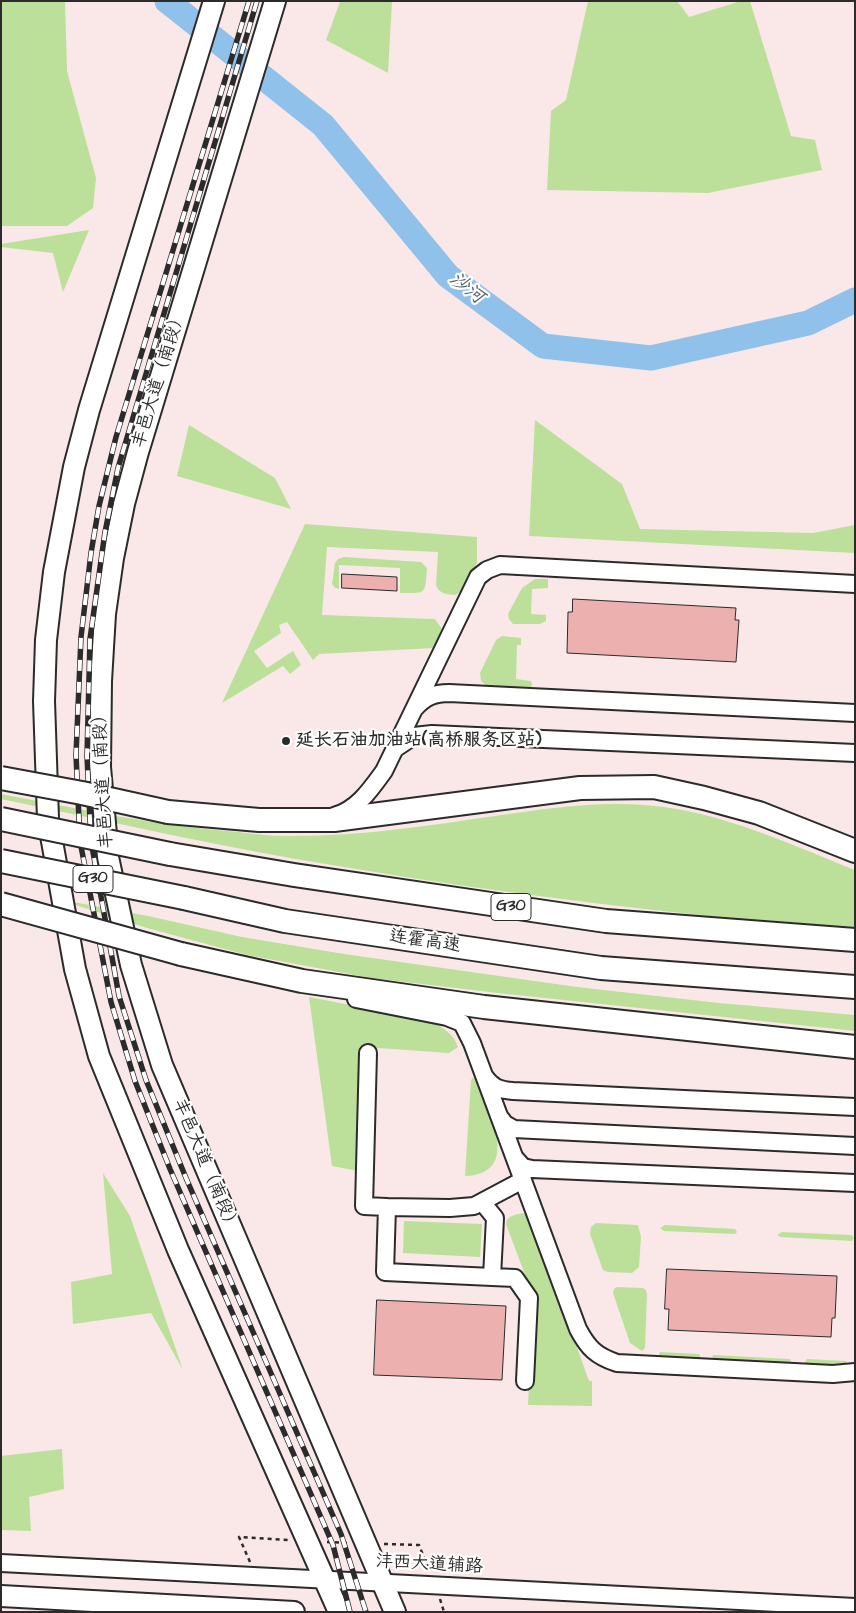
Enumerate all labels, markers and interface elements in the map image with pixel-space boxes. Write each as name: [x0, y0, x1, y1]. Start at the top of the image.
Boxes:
water label: 沙河: [444, 268, 488, 310]
street label: 丰邑大道（南段）: [129, 307, 191, 451]
street label: 丰邑大道（南段）: [89, 705, 119, 849]
place label: 延长石油加油站(高桥服务区站): [296, 730, 542, 752]
marker: 延长石油加油站(高桥服务区站): [280, 735, 292, 747]
road number: G30: [73, 866, 113, 892]
road number: G30: [491, 894, 531, 920]
street label: 连霍高速: [388, 926, 462, 958]
street label: 丰邑大道（南段）: [167, 1096, 243, 1236]
street label: 沣西大道辅路: [375, 1551, 483, 1579]

